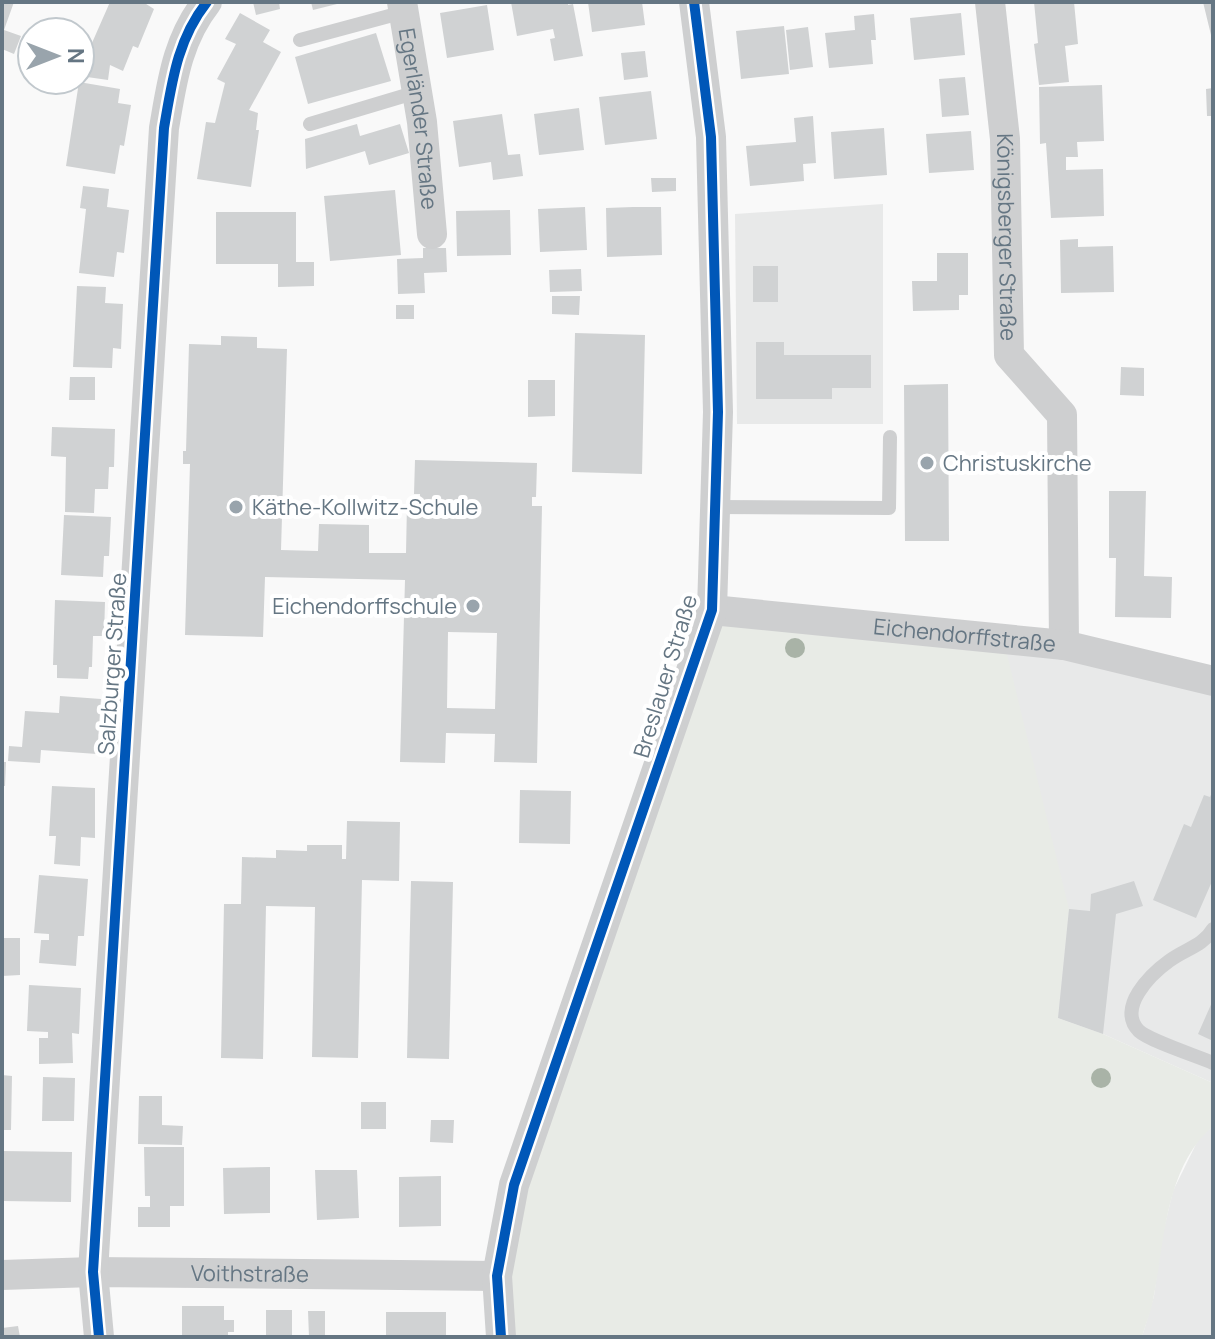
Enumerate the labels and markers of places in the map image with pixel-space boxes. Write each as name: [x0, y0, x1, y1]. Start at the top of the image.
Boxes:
place label: Christuskirche: [943, 448, 1092, 478]
marker: Christuskirche: [918, 454, 936, 472]
place label: Käthe-Kollwitz-Schule: [252, 492, 478, 522]
marker: Käthe-Kollwitz-Schule: [227, 498, 245, 516]
place label: Eichendorffschule: [272, 591, 457, 621]
marker: Eichendorffschule: [464, 597, 482, 615]

